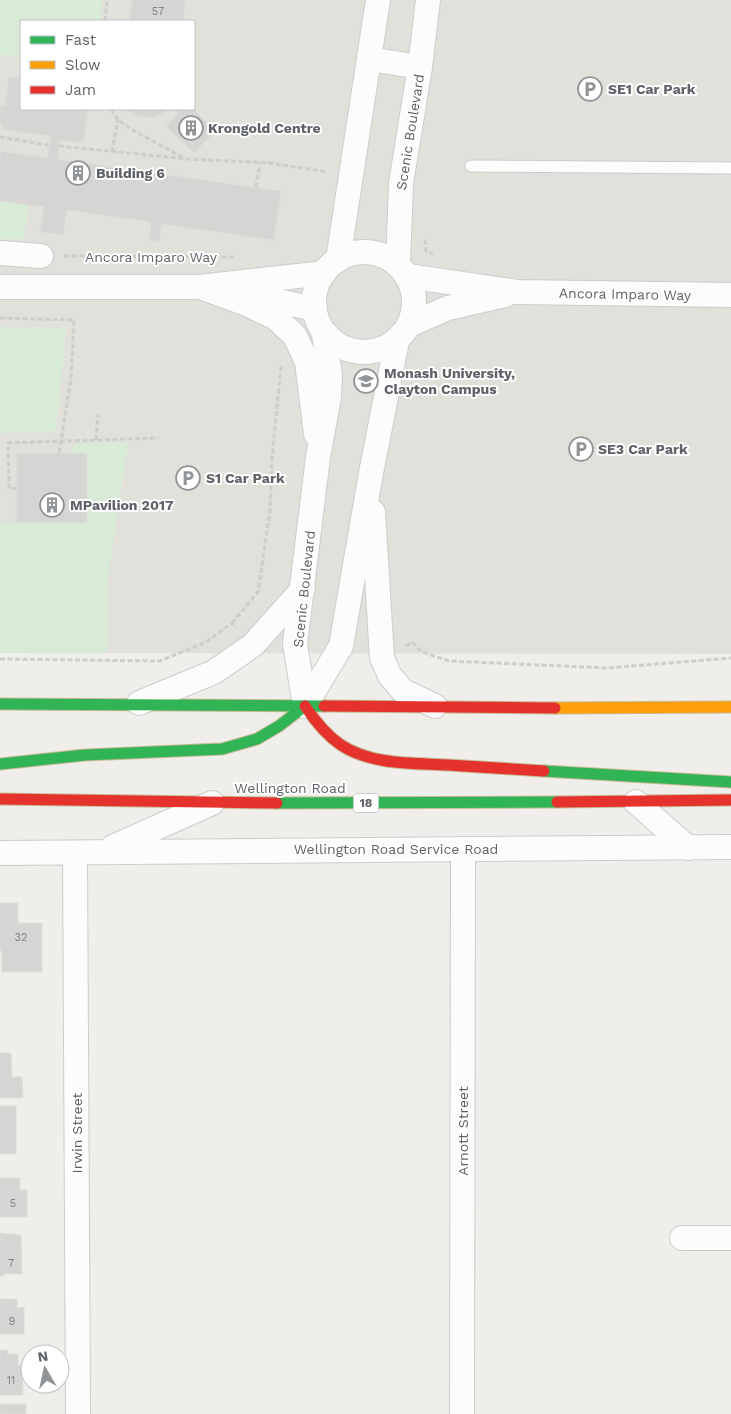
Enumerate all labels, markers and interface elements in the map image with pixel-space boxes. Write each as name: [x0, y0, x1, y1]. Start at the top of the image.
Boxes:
house number: 57: [152, 5, 164, 18]
legend: [20, 20, 195, 110]
text: Fast: [65, 31, 97, 49]
text: Slow: [65, 56, 101, 74]
street label: Scenic Boulevard: [393, 73, 427, 191]
parking icon: SE1 Car Park: [577, 76, 603, 102]
text: Jam: [65, 81, 96, 99]
place label: SE1 Car Park: [608, 81, 696, 97]
building icon: Krongold Centre: [178, 115, 204, 141]
place label: Krongold Centre: [208, 120, 321, 136]
building icon: Building 6: [65, 160, 91, 186]
place label: Building 6: [96, 165, 165, 181]
street label: Ancora Imparo Way: [85, 249, 218, 265]
street label: Ancora Imparo Way: [559, 285, 692, 303]
place label: Monash University, Clayton Campus: [384, 365, 515, 397]
school or university icon: Monash University, Clayton Campus: [353, 368, 379, 394]
parking icon: SE3 Car Park: [568, 436, 594, 462]
place label: SE3 Car Park: [598, 441, 688, 457]
parking icon: S1 Car Park: [175, 465, 201, 491]
place label: S1 Car Park: [206, 470, 285, 486]
building icon: MPavilion 2017: [39, 492, 65, 518]
place label: MPavilion 2017: [70, 497, 174, 513]
street label: Scenic Boulevard: [290, 530, 318, 648]
street label: Wellington Road: [234, 780, 346, 796]
road number: 18: [354, 794, 378, 812]
street label: Wellington Road Service Road: [294, 841, 498, 857]
house number: 32: [15, 931, 27, 944]
street label: Arnott Street: [455, 1086, 471, 1176]
street label: Irwin Street: [69, 1092, 85, 1173]
house number: 5: [10, 1197, 16, 1210]
house number: 7: [8, 1257, 14, 1270]
house number: 9: [9, 1315, 16, 1328]
north arrow: [20, 1344, 70, 1394]
text: N: [37, 1347, 49, 1365]
house number: 11: [7, 1374, 15, 1387]

